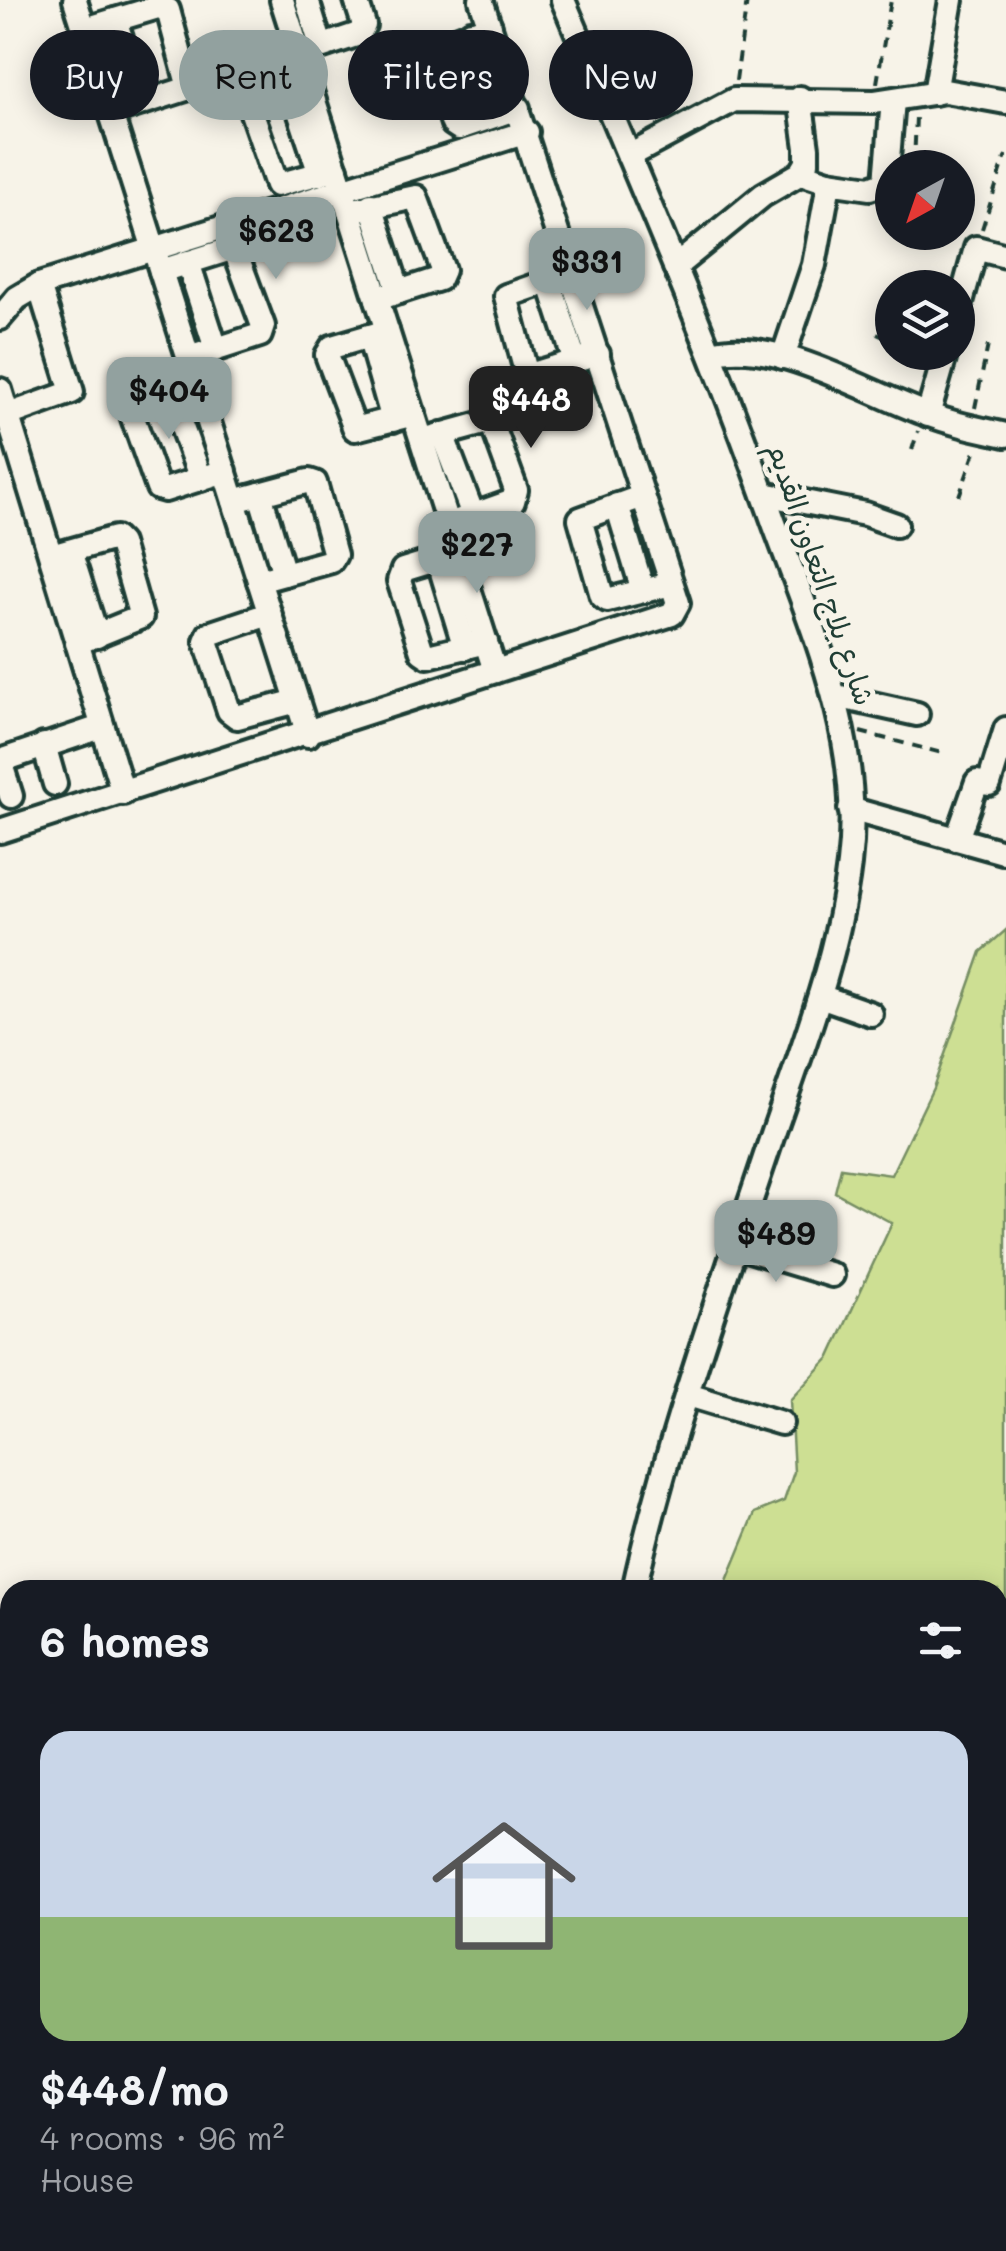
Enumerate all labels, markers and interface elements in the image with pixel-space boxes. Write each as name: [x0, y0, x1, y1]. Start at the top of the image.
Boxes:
chip: Buy: [30, 30, 159, 120]
chip: Rent: [179, 30, 328, 120]
chip: Filters: [348, 30, 529, 120]
chip: New: [549, 30, 693, 120]
north arrow: [875, 150, 975, 250]
map controls: [875, 150, 975, 370]
pin: $623: [217, 197, 335, 282]
text: $623: [238, 208, 314, 250]
pin: $331: [528, 228, 646, 313]
text: $331: [551, 239, 623, 281]
button: layers: [875, 270, 975, 370]
pin: $404: [110, 357, 228, 442]
pin: $448: [472, 366, 590, 451]
text: $404: [129, 368, 209, 410]
text: $448: [491, 377, 571, 419]
street label: شارع بلاج التعاون القديم: [755, 438, 884, 711]
pin: $227: [418, 511, 536, 596]
text: $227: [440, 522, 514, 564]
pin: $489: [717, 1200, 835, 1285]
text: $489: [736, 1211, 816, 1253]
text: 6 homes: [40, 1613, 210, 1668]
icon: filters: [913, 1613, 968, 1668]
icon: home: [414, 1796, 594, 1976]
text: $448/mo: [40, 2061, 229, 2116]
text: 4 rooms · 96 m²: [40, 2116, 285, 2158]
text: House: [40, 2158, 135, 2200]

